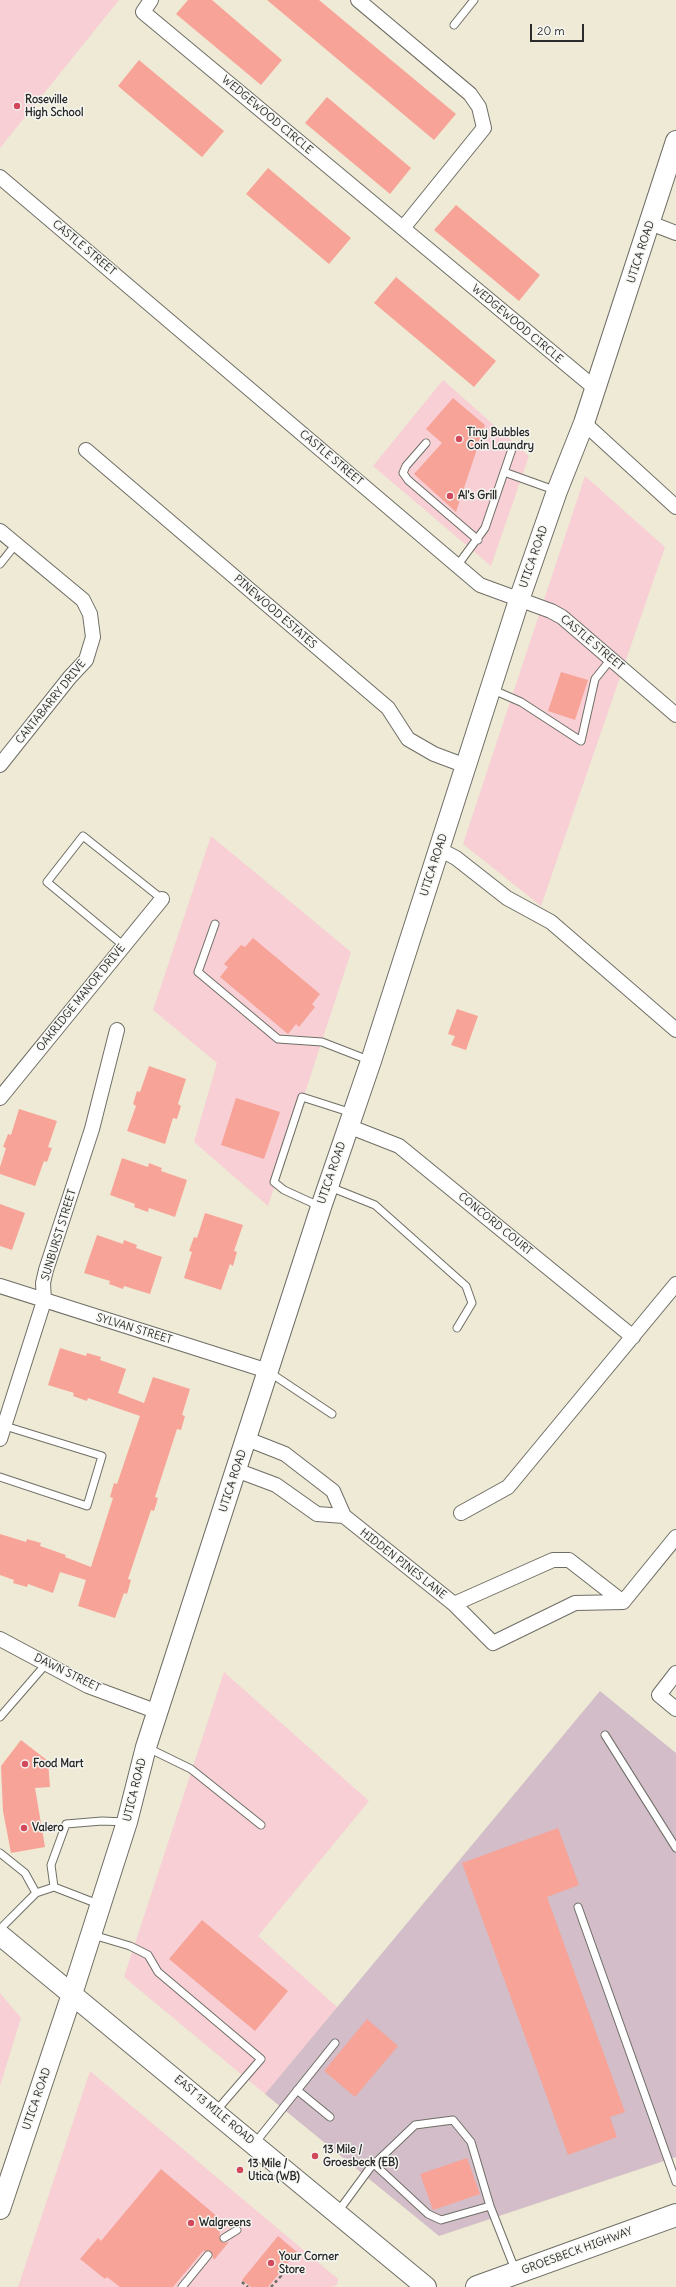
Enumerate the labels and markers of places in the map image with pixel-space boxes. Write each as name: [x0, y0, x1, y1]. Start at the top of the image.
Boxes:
place label: Roseville High School: [25, 93, 83, 119]
marker: Roseville High School: [12, 101, 22, 111]
place label: Tiny Bubbles Coin Laundry: [467, 426, 534, 452]
marker: Tiny Bubbles Coin Laundry: [454, 434, 464, 444]
place label: Al's Grill: [458, 489, 497, 503]
marker: Al's Grill: [445, 491, 455, 501]
place label: Food Mart: [33, 1757, 84, 1771]
marker: Food Mart: [20, 1759, 30, 1769]
place label: Valero: [32, 1821, 64, 1835]
marker: Valero: [19, 1823, 29, 1833]
place label: 13 Mile / Groesbeck (EB): [323, 2143, 398, 2169]
marker: 13 Mile / Groesbeck (EB): [310, 2151, 320, 2161]
place label: 13 Mile / Utica (WB): [248, 2157, 300, 2183]
marker: 13 Mile / Utica (WB): [235, 2165, 245, 2175]
place label: Walgreens: [199, 2216, 251, 2230]
marker: Walgreens: [186, 2218, 196, 2228]
place label: Your Corner Store: [279, 2250, 339, 2276]
marker: Your Corner Store: [266, 2258, 276, 2268]

